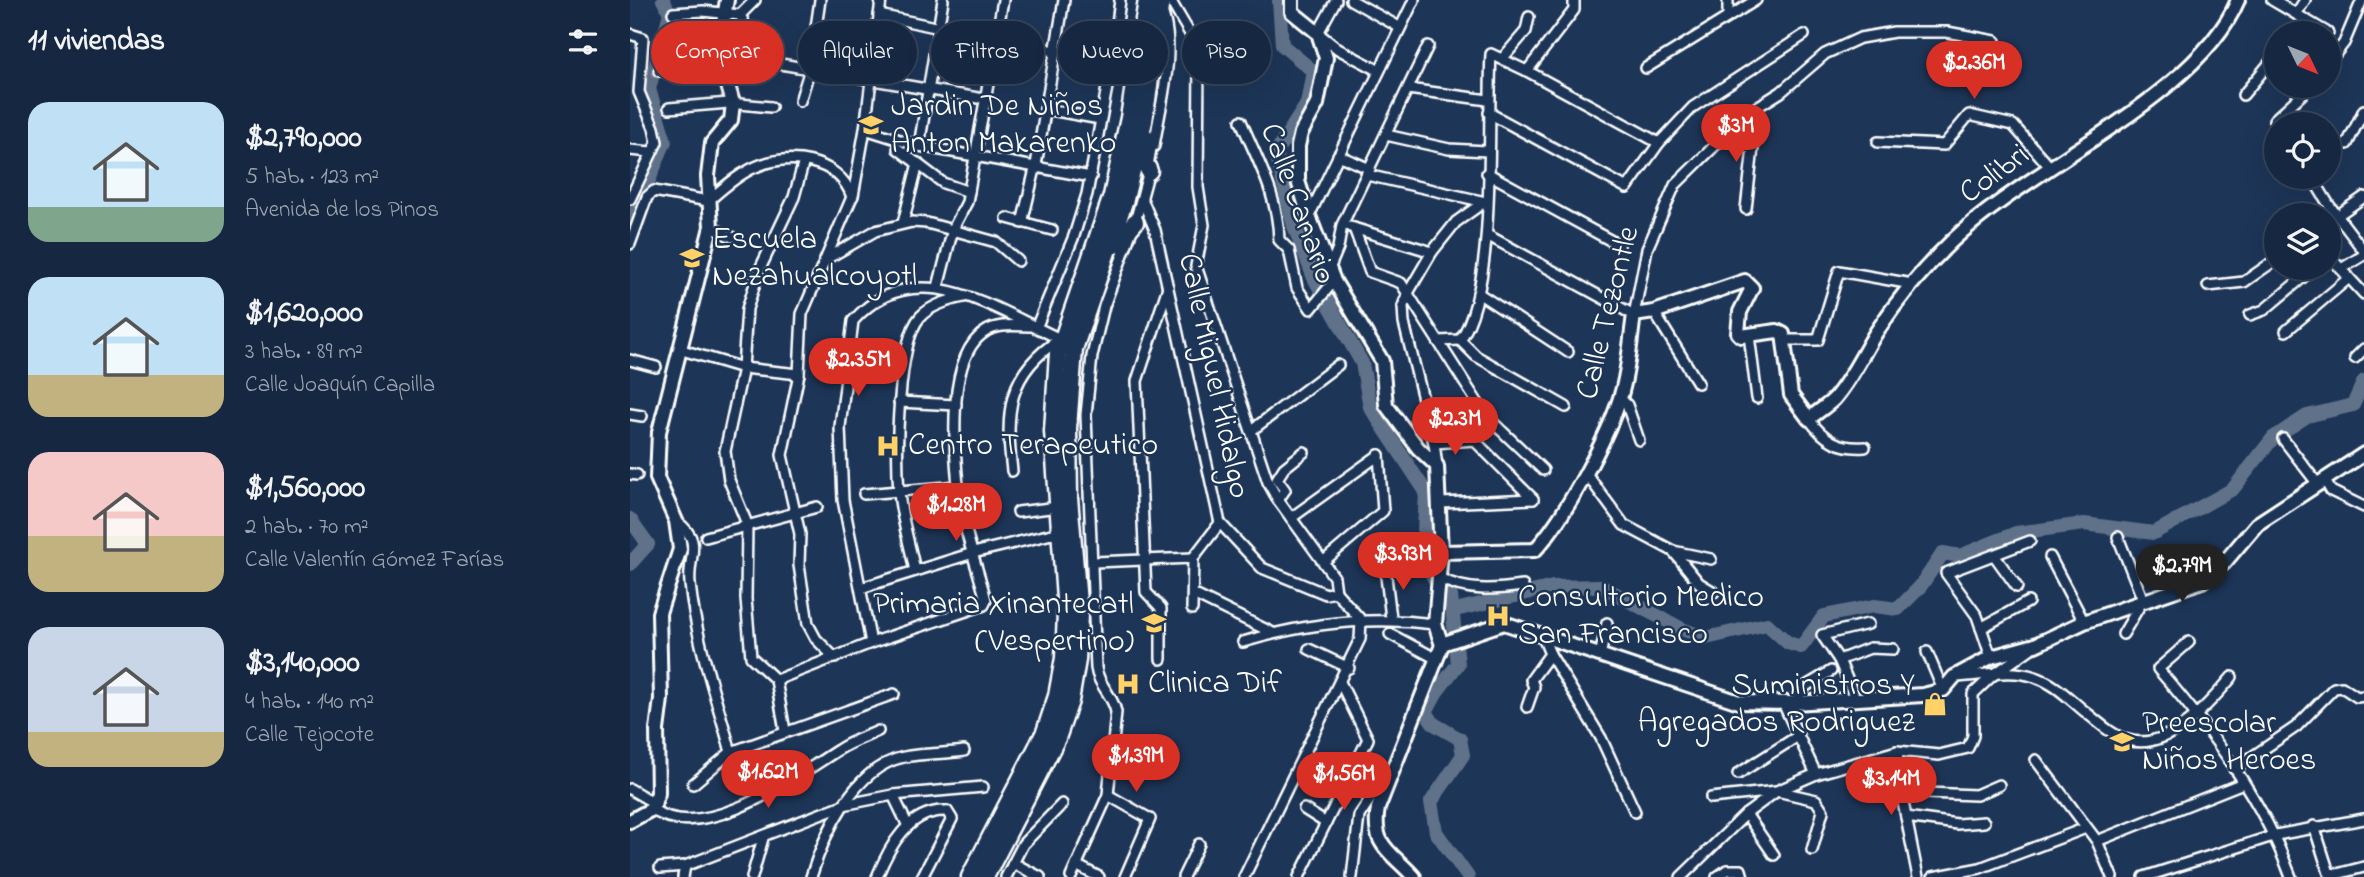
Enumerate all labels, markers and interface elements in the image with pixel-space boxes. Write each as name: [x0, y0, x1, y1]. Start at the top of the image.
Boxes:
text: 11 viviendas: [28, 20, 165, 64]
chip: Comprar: [651, 21, 784, 84]
chip: Alquilar: [798, 21, 917, 84]
chip: Filtros: [931, 21, 1044, 84]
chip: Nuevo: [1058, 21, 1168, 84]
chip: Piso: [1182, 21, 1271, 84]
north arrow: [2264, 21, 2342, 98]
map controls: [2264, 21, 2341, 280]
icon: filters: [564, 23, 602, 61]
pin: $2.36M: [1917, 42, 2031, 101]
text: $2.36M: [1942, 47, 2006, 80]
place label: Jardin De Niños Anton Makarenko: [891, 84, 1116, 168]
pin: $3M: [1702, 104, 1770, 164]
text: $3M: [1717, 110, 1755, 143]
school or university icon: Jardin De Niños Anton Makarenko: [857, 111, 885, 139]
button: locate: [2264, 112, 2341, 189]
text: $2,790,000: [245, 117, 362, 161]
street label: Calle Canario: [1246, 117, 1348, 291]
icon: home: [84, 130, 168, 214]
street label: Colibri: [1950, 133, 2040, 217]
text: 5 hab. · 123 m²: [245, 161, 379, 194]
text: Avenida de los Pinos: [245, 194, 439, 227]
button: layers: [2264, 203, 2341, 280]
place label: Escuela Nezahualcoyotl: [712, 217, 917, 301]
street label: Calle Tezontle: [1565, 221, 1653, 405]
school or university icon: Escuela Nezahualcoyotl: [678, 244, 706, 272]
street label: Calle Miguel Hidalgo: [1164, 249, 1262, 503]
text: $1,620,000: [245, 292, 363, 336]
icon: home: [84, 305, 168, 389]
text: 3 hab. · 89 m²: [245, 336, 363, 369]
pin: $2.35M: [801, 338, 915, 398]
text: $2.35M: [825, 344, 891, 377]
text: Calle Joaquín Capilla: [245, 369, 435, 402]
pin: $2.3M: [1406, 398, 1504, 457]
text: $2.3M: [1428, 403, 1482, 436]
place label: Centro Terapeutico: [908, 423, 1158, 470]
hospital icon: Centro Terapeutico: [874, 432, 902, 460]
text: $1,560,000: [245, 467, 365, 511]
icon: home: [84, 480, 168, 564]
pin: $1.28M: [899, 484, 1013, 543]
text: $1.28M: [926, 489, 986, 522]
text: 2 hab. · 70 m²: [245, 511, 369, 544]
pin: $3.93M: [1346, 532, 1460, 592]
text: $3.93M: [1374, 538, 1432, 571]
text: Calle Valentín Gómez Farías: [245, 544, 504, 577]
pin: $2.79M: [2125, 544, 2239, 604]
text: $2.79M: [2152, 550, 2212, 583]
place label: Consultorio Medico San Francisco: [1518, 575, 1764, 659]
place label: Primaria Xinantecatl (Vespertino): [873, 582, 1134, 666]
hospital icon: Consultorio Medico San Francisco: [1484, 602, 1512, 630]
school or university icon: Primaria Xinantecatl (Vespertino): [1140, 609, 1168, 637]
text: $3,140,000: [245, 642, 360, 686]
icon: home: [84, 655, 168, 739]
place label: Clinica Dif: [1148, 661, 1282, 708]
place label: Suministros Y Agregados Rodriguez: [1638, 663, 1916, 747]
hospital icon: Clinica Dif: [1114, 670, 1142, 698]
text: 4 hab. · 140 m²: [245, 686, 374, 719]
shop icon: Suministros Y Agregados Rodriguez: [1921, 690, 1949, 718]
place label: Preescolar Niños Heroes: [2142, 701, 2316, 785]
text: Calle Tejocote: [245, 719, 374, 752]
school or university icon: Preescolar Niños Heroes: [2108, 728, 2136, 756]
pin: $1.39M: [1079, 734, 1193, 794]
text: $1.39M: [1108, 740, 1164, 773]
pin: $1.62M: [711, 750, 825, 810]
pin: $1.56M: [1287, 752, 1401, 812]
text: $1.62M: [737, 756, 799, 789]
text: $1.56M: [1312, 758, 1376, 791]
pin: $3.14M: [1834, 758, 1948, 817]
text: $3.14M: [1862, 763, 1920, 796]

